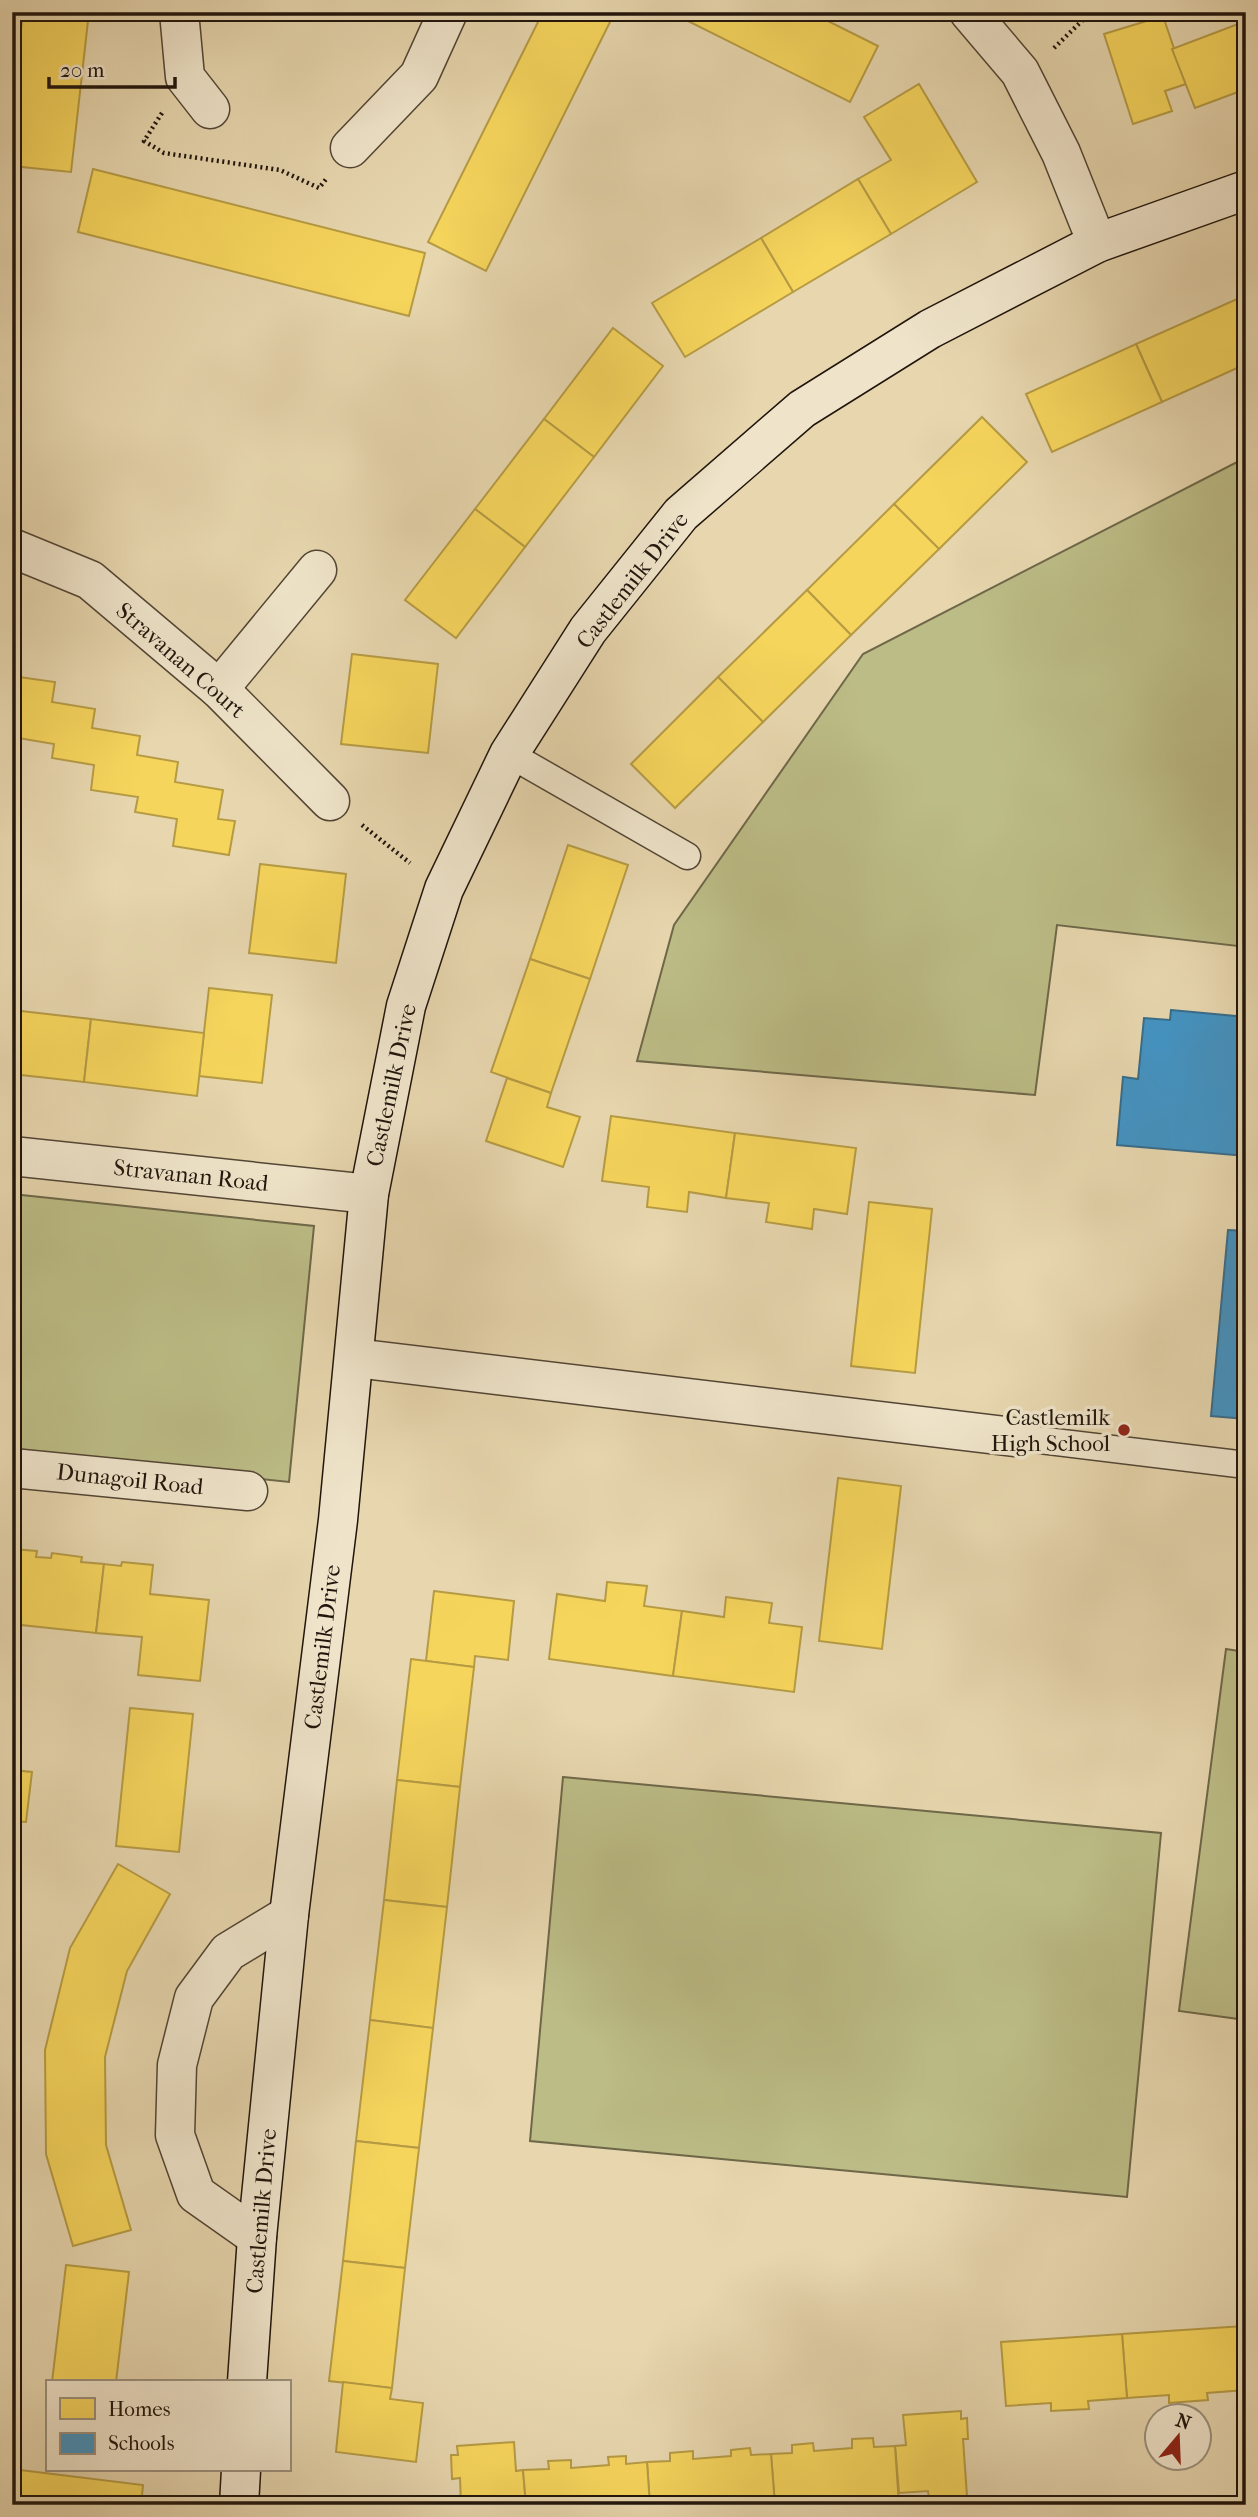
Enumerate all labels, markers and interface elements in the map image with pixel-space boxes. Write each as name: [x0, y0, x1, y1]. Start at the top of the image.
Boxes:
scale bar: [49, 46, 175, 90]
text: 20 m: [60, 58, 105, 82]
street label: Castlemilk Drive: [571, 507, 694, 654]
street label: Stravanan Court: [111, 597, 251, 724]
street label: Castlemilk Drive: [361, 1001, 422, 1169]
street label: Stravanan Road: [112, 1154, 270, 1197]
place label: Castlemilk High School: [991, 1404, 1111, 1457]
marker: Castlemilk High School: [1116, 1422, 1132, 1438]
street label: Dunagoil Road: [55, 1458, 205, 1501]
street label: Castlemilk Drive: [299, 1563, 346, 1731]
street label: Castlemilk Drive: [241, 2127, 282, 2295]
legend: [46, 2380, 290, 2472]
text: Homes: [108, 2397, 171, 2421]
north arrow: [1142, 2402, 1212, 2472]
text: N: [1173, 2409, 1194, 2435]
text: Schools: [108, 2431, 175, 2455]

